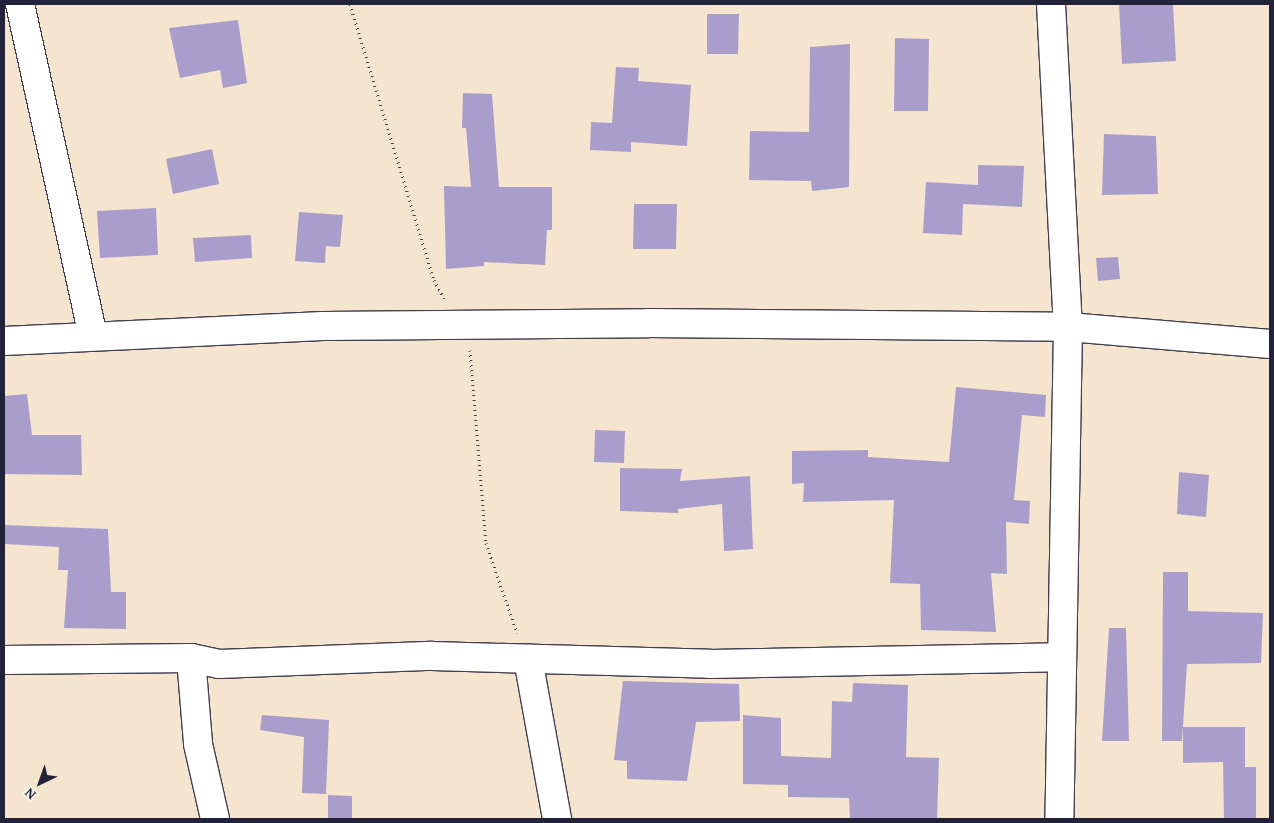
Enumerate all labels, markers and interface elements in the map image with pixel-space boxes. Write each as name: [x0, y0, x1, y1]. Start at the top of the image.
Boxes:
north arrow: [15, 758, 65, 808]
text: N: [20, 784, 40, 805]

